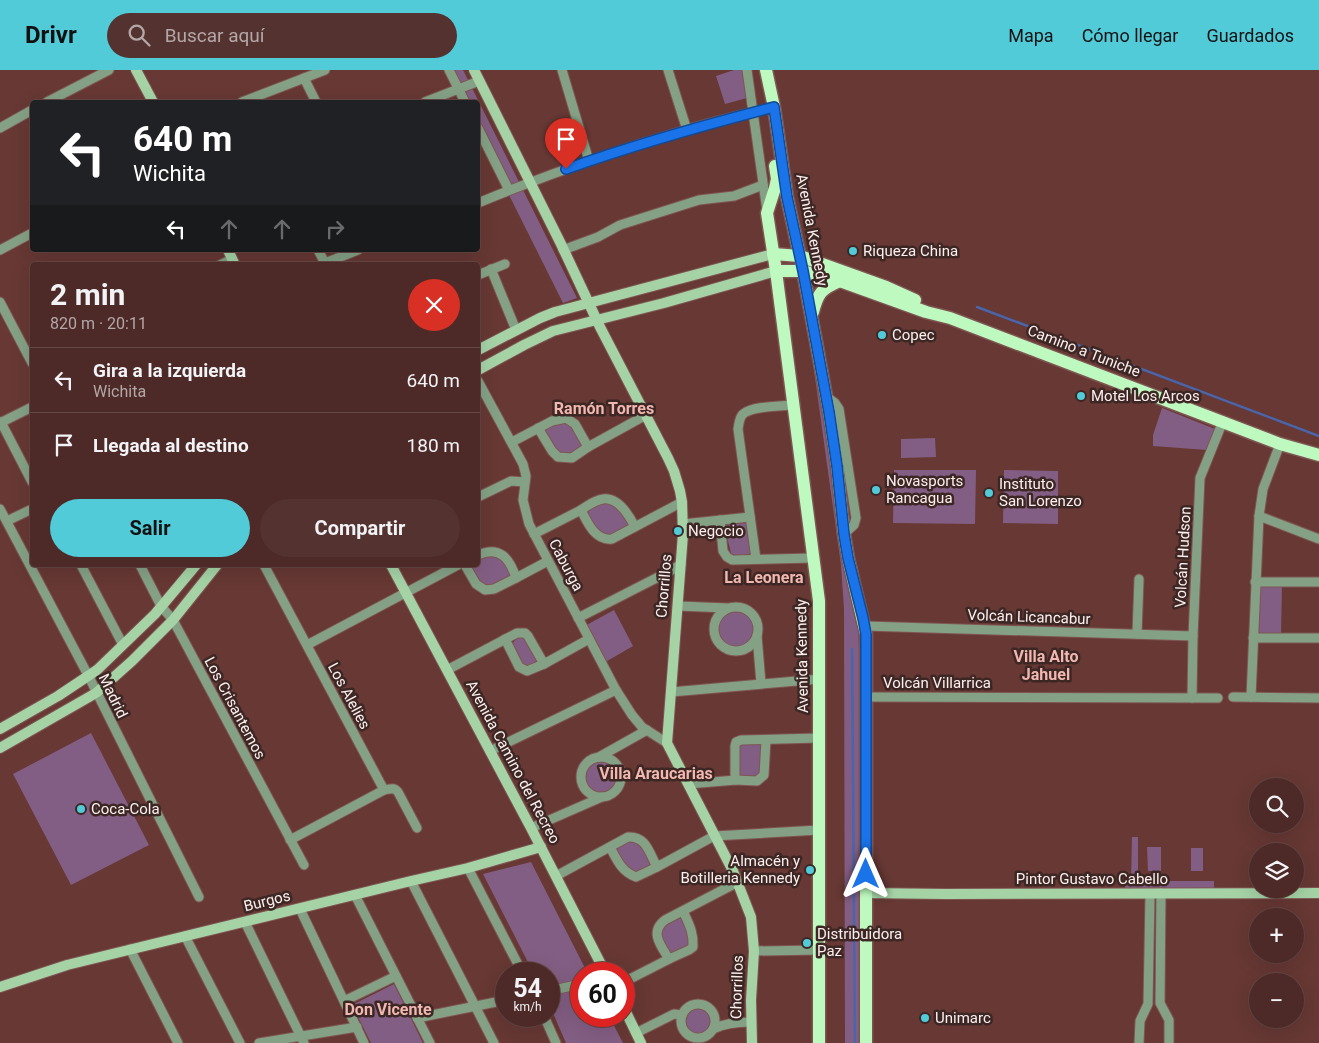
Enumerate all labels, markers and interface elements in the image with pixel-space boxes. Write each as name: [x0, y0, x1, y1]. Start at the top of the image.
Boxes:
search box: [107, 13, 457, 58]
text: Drivr: [25, 21, 77, 49]
icon: search: [125, 21, 153, 49]
text: Buscar aquí: [165, 24, 265, 47]
text: Mapa: [1008, 25, 1054, 46]
text: Cómo llegar: [1082, 25, 1178, 46]
text: Guardados: [1206, 25, 1294, 46]
pin: [545, 118, 587, 169]
text: 640 m: [133, 119, 232, 160]
icon: left: [50, 120, 115, 185]
icon: arrive: [552, 125, 580, 153]
text: Wichita: [133, 161, 206, 186]
street label: Avenida Kennedy: [792, 172, 832, 288]
icon: left: [162, 215, 190, 243]
icon: ahead: [215, 215, 243, 243]
icon: ahead: [268, 215, 296, 243]
icon: right: [321, 215, 349, 243]
place label: Riqueza China: [863, 242, 958, 260]
marker: Riqueza China: [847, 245, 859, 257]
text: 2 min: [50, 277, 125, 312]
button: close: [408, 279, 460, 331]
text: 820 m · 20:11: [50, 314, 147, 333]
street label: Camino a Tuniche: [1025, 321, 1143, 381]
place label: Copec: [892, 326, 935, 344]
marker: Copec: [876, 329, 888, 341]
text: Gira a la izquierda: [93, 359, 246, 382]
icon: left: [50, 366, 78, 394]
text: 640 m: [407, 369, 460, 392]
text: Wichita: [93, 382, 146, 401]
place label: Motel Los Arcos: [1091, 387, 1200, 405]
marker: Motel Los Arcos: [1075, 390, 1087, 402]
district label: Ramón Torres: [554, 399, 654, 418]
icon: arrive: [50, 431, 78, 459]
text: Llegada al destino: [93, 434, 249, 457]
text: 180 m: [407, 434, 460, 457]
place label: Novasports Rancagua: [886, 472, 963, 507]
place label: Instituto San Lorenzo: [999, 475, 1082, 510]
marker: Novasports Rancagua: [870, 484, 882, 496]
marker: Instituto San Lorenzo: [983, 487, 995, 499]
button: Salir: [50, 499, 250, 557]
button: Compartir: [260, 499, 460, 557]
street label: Volcán Hudson: [1171, 506, 1195, 608]
place label: Negocio: [688, 522, 744, 540]
marker: Negocio: [672, 525, 684, 537]
street label: Caburga: [545, 536, 587, 594]
street label: Chorrillos: [652, 553, 676, 619]
district label: La Leonera: [724, 568, 804, 587]
street label: Avenida Kennedy: [792, 599, 812, 713]
street label: Volcán Licancabur: [967, 606, 1091, 628]
district label: Villa Alto Jahuel: [1014, 647, 1078, 684]
street label: Los Crisantemos: [201, 654, 269, 762]
street label: Los Alelies: [324, 660, 374, 732]
street label: Madrid: [95, 671, 131, 721]
street label: Volcán Villarrica: [883, 674, 991, 692]
street label: Avenida Camino del Recreo: [462, 677, 564, 847]
district label: Villa Araucarias: [599, 764, 713, 783]
map controls: [1249, 778, 1304, 1028]
button: search: [1249, 778, 1304, 833]
place label: Coca-Cola: [91, 800, 160, 818]
marker: Coca-Cola: [75, 803, 87, 815]
button: layers: [1249, 843, 1304, 898]
position arrow: [839, 847, 891, 899]
place label: Almacén y Botilleria Kennedy: [680, 852, 800, 887]
marker: Almacén y Botilleria Kennedy: [804, 864, 816, 876]
street label: Pintor Gustavo Cabello: [1016, 870, 1168, 888]
street label: Burgos: [242, 887, 292, 915]
button: +: [1249, 908, 1304, 963]
place label: Distribuidora Paz: [817, 925, 902, 960]
marker: Distribuidora Paz: [801, 937, 813, 949]
street label: Chorrillos: [727, 955, 747, 1019]
speed limit sign: 60: [570, 962, 635, 1027]
button: −: [1249, 973, 1304, 1028]
text: 54: [513, 974, 542, 1003]
district label: Don Vicente: [344, 1000, 432, 1019]
text: km/h: [513, 1000, 542, 1014]
place label: Unimarc: [935, 1009, 991, 1027]
marker: Unimarc: [919, 1012, 931, 1024]

